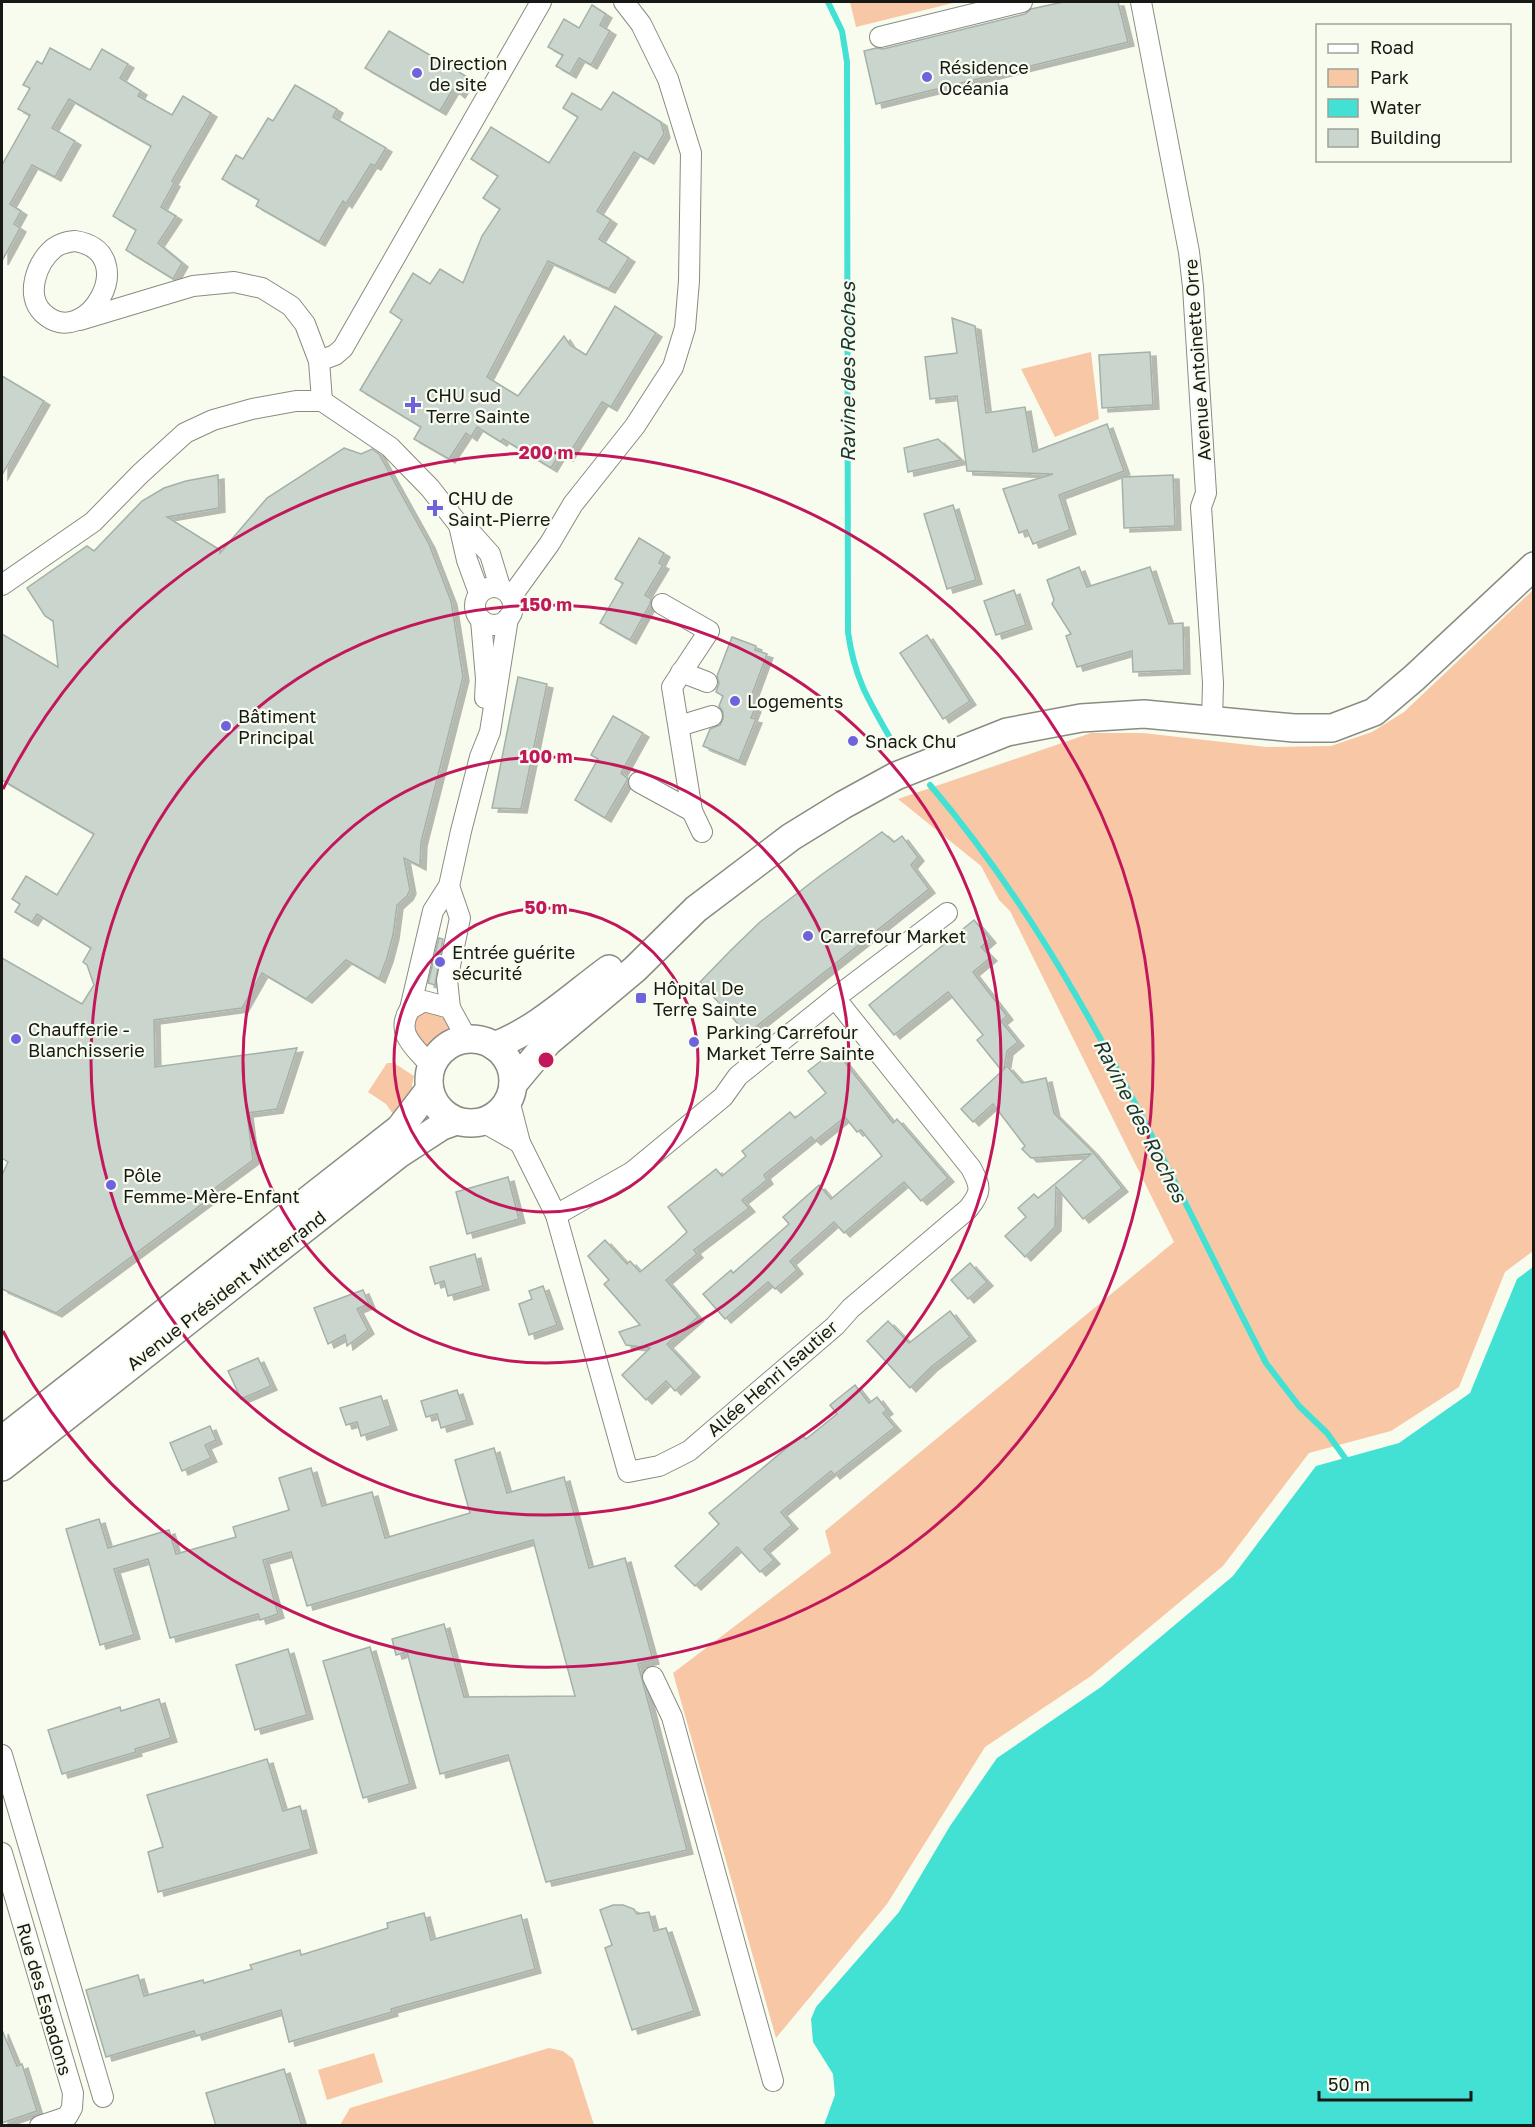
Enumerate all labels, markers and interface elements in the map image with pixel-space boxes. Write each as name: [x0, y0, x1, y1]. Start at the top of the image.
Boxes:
legend: [1316, 24, 1511, 162]
text: Road: [1370, 36, 1414, 58]
place label: Direction de site: [429, 52, 507, 95]
place label: Résidence Océania: [939, 56, 1029, 99]
marker: Direction de site: [410, 66, 424, 80]
text: Park: [1370, 66, 1409, 88]
marker: Résidence Océania: [920, 70, 934, 84]
text: Water: [1370, 96, 1421, 118]
text: Building: [1370, 126, 1441, 148]
street label: Avenue Antoinette Orre: [1179, 258, 1215, 462]
water label: Ravine des Roches: [835, 281, 859, 462]
place label: CHU sud Terre Sainte: [426, 384, 530, 427]
marker: CHU sud Terre Sainte: [404, 396, 422, 414]
text: 200 m: [519, 441, 573, 463]
place label: CHU de Saint-Pierre: [448, 487, 550, 530]
marker: CHU de Saint-Pierre: [426, 499, 444, 517]
text: 150 m: [520, 593, 572, 615]
place label: Logements: [747, 690, 843, 712]
marker: Logements: [728, 694, 742, 708]
place label: Bâtiment Principal: [238, 705, 317, 748]
marker: Bâtiment Principal: [219, 719, 233, 733]
place label: Snack Chu: [865, 730, 956, 752]
marker: Snack Chu: [846, 734, 860, 748]
text: 100 m: [520, 745, 572, 767]
text: 50 m: [525, 896, 567, 918]
place label: Carrefour Market: [820, 925, 966, 947]
marker: Carrefour Market: [801, 929, 815, 943]
place label: Entrée guérite sécurité: [452, 941, 575, 984]
marker: Entrée guérite sécurité: [433, 955, 447, 969]
place label: Hôpital De Terre Sainte: [653, 977, 757, 1020]
marker: Hôpital De Terre Sainte: [634, 991, 648, 1005]
place label: Chaufferie - Blanchisserie: [28, 1018, 145, 1061]
place label: Parking Carrefour Market Terre Sainte: [706, 1021, 874, 1064]
marker: Chaufferie - Blanchisserie: [9, 1032, 23, 1046]
water label: Ravine des Roches: [1089, 1034, 1193, 1207]
marker: Parking Carrefour Market Terre Sainte: [687, 1035, 701, 1049]
centre of rings: [536, 1050, 556, 1070]
place label: Pôle Femme-Mère-Enfant: [123, 1164, 300, 1207]
marker: Pôle Femme-Mère-Enfant: [104, 1178, 118, 1192]
street label: Avenue Président Mitterrand: [122, 1205, 330, 1375]
street label: Allée Henri Isautier: [702, 1315, 842, 1441]
street label: Rue des Espadons: [13, 1920, 77, 2078]
scale bar: [1319, 2064, 1470, 2102]
text: 50 m: [1328, 2073, 1370, 2095]

